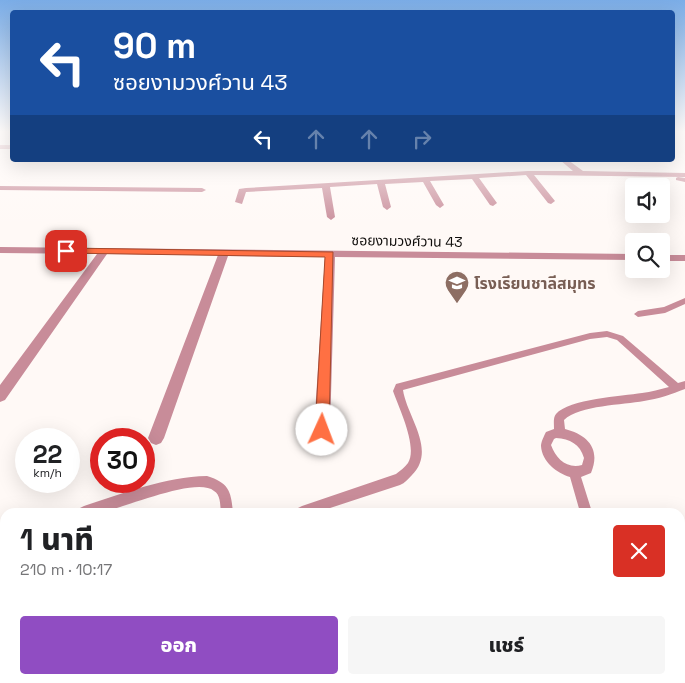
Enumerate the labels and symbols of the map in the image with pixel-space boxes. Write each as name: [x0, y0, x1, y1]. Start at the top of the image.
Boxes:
pin: [45, 230, 87, 272]
street label: ซอยงามวงศ์วาน 43: [351, 231, 463, 251]
school or university icon: โรงเรียนชาลีสมุทร: [444, 270, 470, 304]
place label: โรงเรียนชาลีสมุทร: [474, 273, 596, 294]
position arrow: [295, 403, 347, 455]
speed limit sign: 30: [90, 428, 155, 493]

